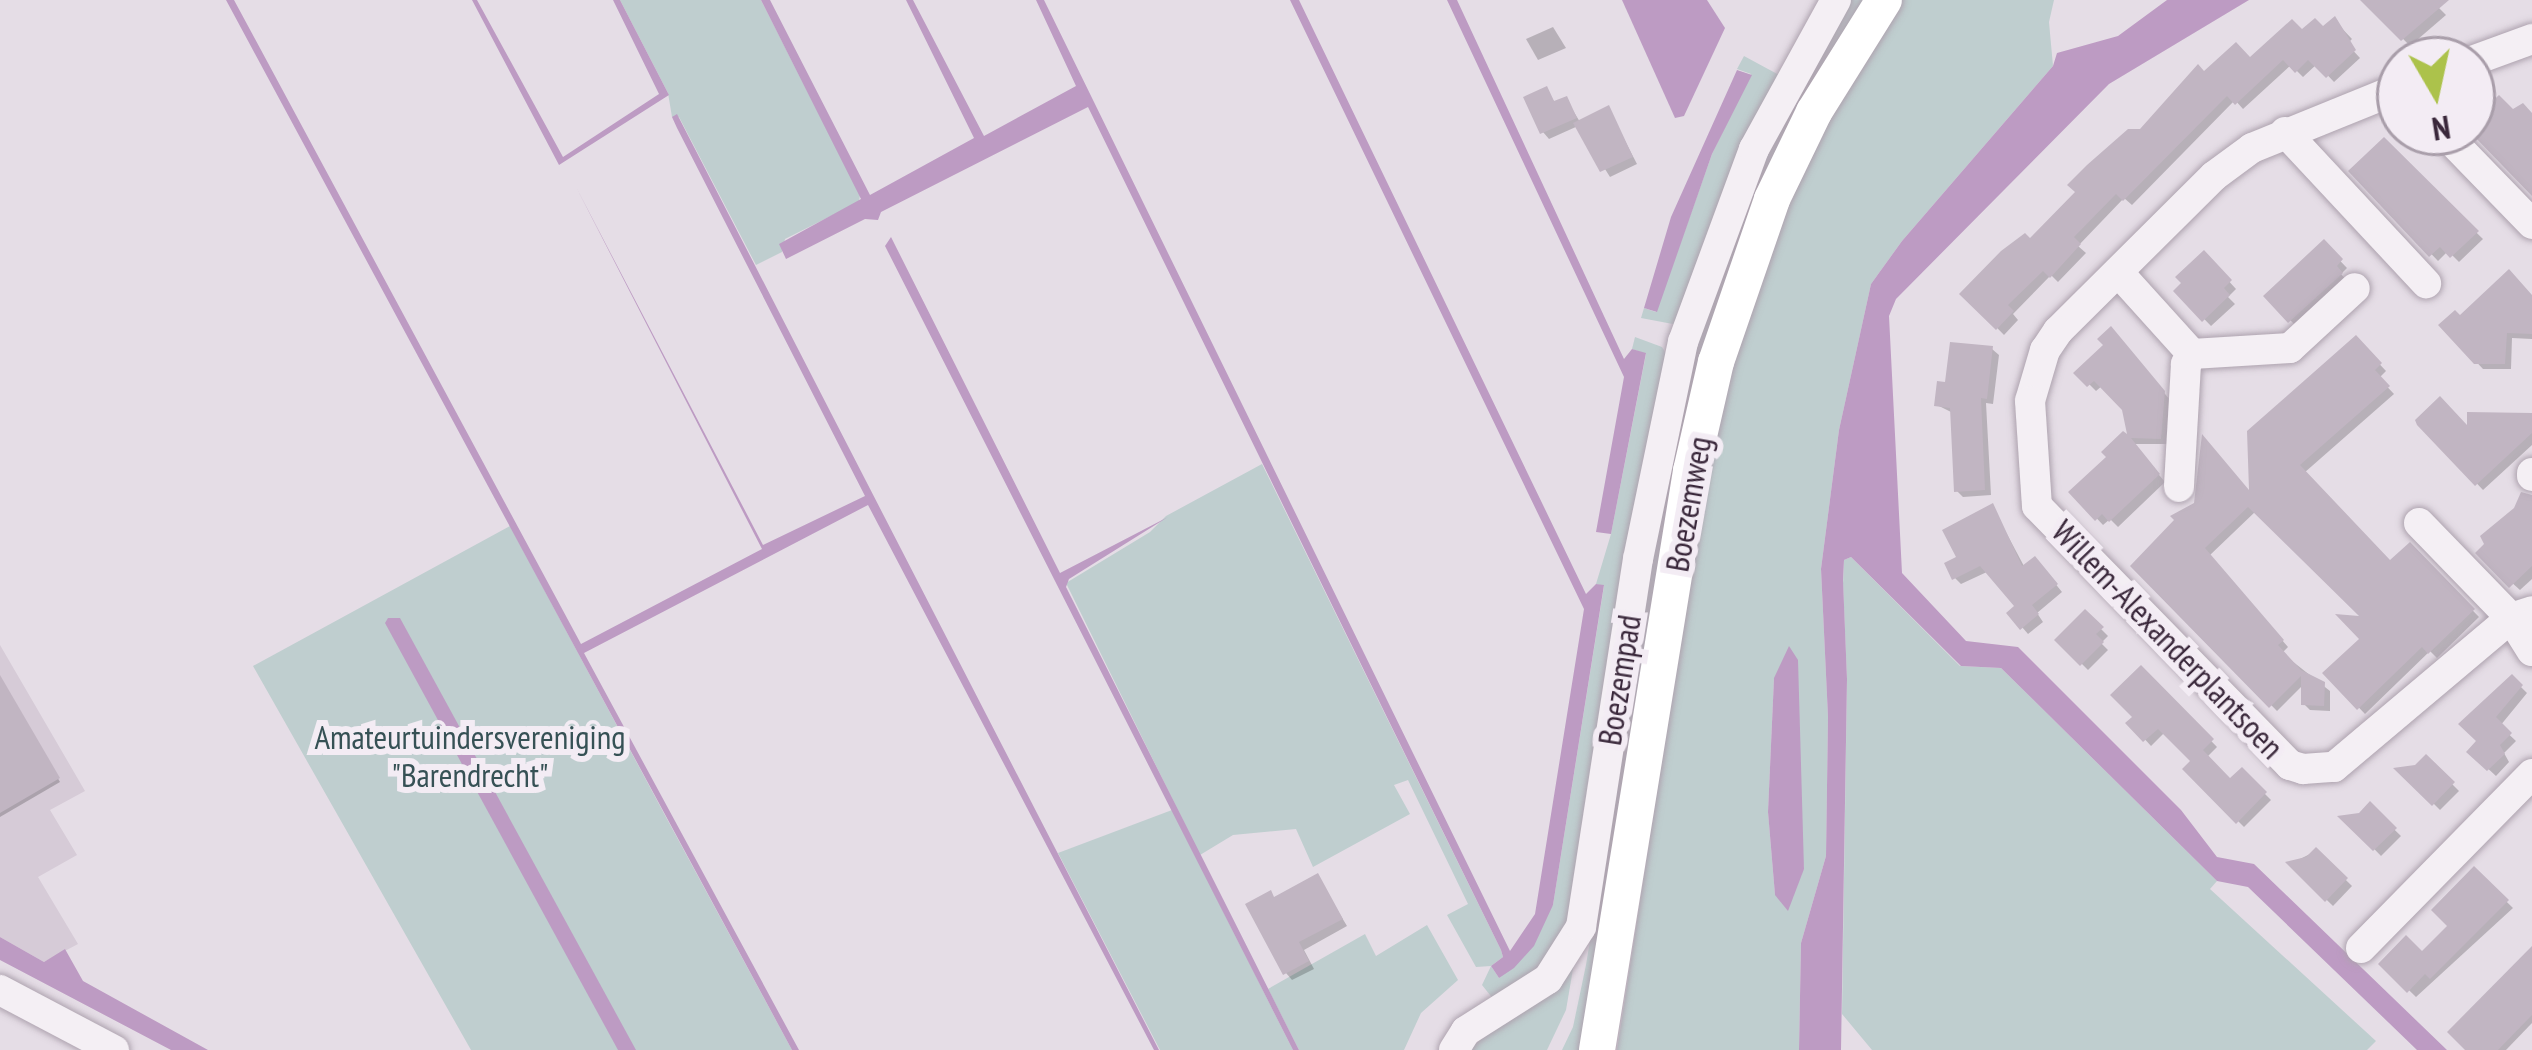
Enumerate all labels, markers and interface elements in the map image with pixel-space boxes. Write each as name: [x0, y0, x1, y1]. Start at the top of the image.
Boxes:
north arrow: [2376, 36, 2496, 156]
text: N: [2429, 106, 2453, 152]
street label: Boezemweg: [1657, 433, 1719, 575]
street label: Willem-Alexanderplantsoen: [2044, 512, 2292, 766]
street label: Boezempad: [1589, 612, 1649, 748]
park label: Amateurtuindersvereniging "Barendrecht": [315, 717, 625, 795]

